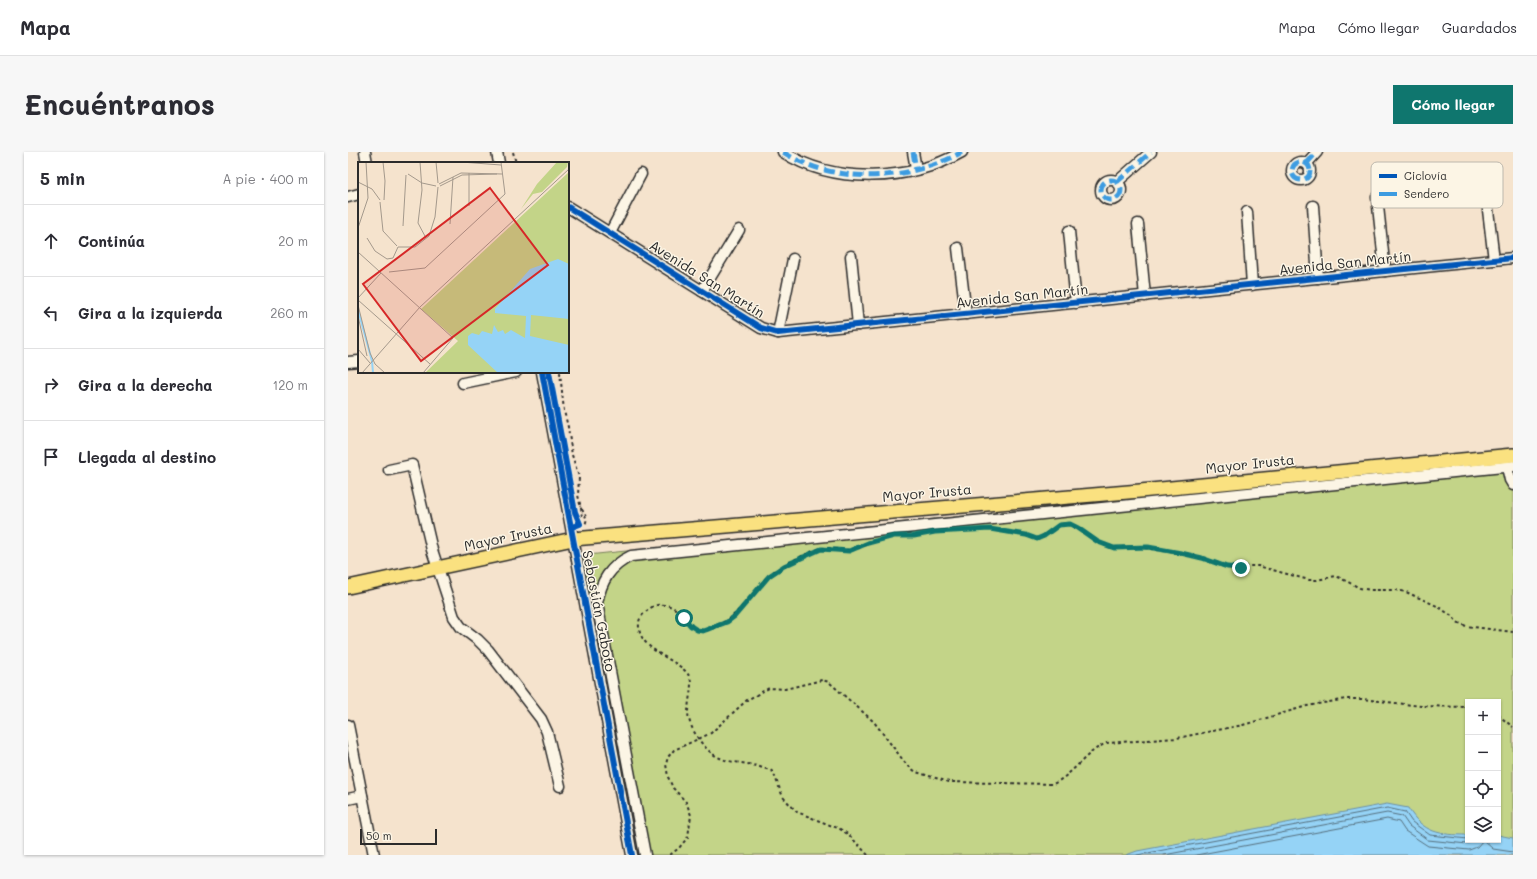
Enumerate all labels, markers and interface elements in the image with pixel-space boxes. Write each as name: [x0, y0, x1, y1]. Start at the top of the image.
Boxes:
text: Mapa: [20, 15, 71, 40]
text: Mapa: [1279, 18, 1316, 37]
text: Cómo llegar: [1338, 18, 1420, 37]
text: Guardados: [1442, 18, 1517, 37]
button: Cómo llegar: [1393, 85, 1513, 124]
text: Encuéntranos: [24, 86, 215, 122]
inset map: [358, 162, 569, 373]
legend: [1371, 162, 1503, 208]
text: 5 min: [40, 167, 85, 189]
text: Ciclovía: [1404, 168, 1447, 183]
text: A pie · 400 m: [223, 170, 308, 187]
text: Sendero: [1404, 186, 1449, 201]
icon: ahead: [40, 230, 62, 252]
text: Continúa: [78, 231, 145, 251]
text: 20 m: [278, 232, 308, 249]
street label: Avenida San Martín: [646, 235, 769, 322]
street label: Avenida San Martín: [1278, 246, 1412, 279]
street label: Avenida San Martín: [955, 279, 1089, 312]
icon: left: [40, 302, 62, 324]
text: Gira a la izquierda: [78, 303, 223, 323]
text: 260 m: [270, 304, 308, 321]
icon: right: [40, 374, 62, 396]
text: Gira a la derecha: [78, 375, 212, 395]
text: 120 m: [272, 376, 308, 393]
icon: arrive: [40, 446, 62, 468]
text: Llegada al destino: [78, 447, 216, 467]
street label: Mayor Irusta: [1204, 449, 1295, 478]
street label: Mayor Irusta: [882, 479, 972, 506]
street label: Mayor Irusta: [462, 518, 554, 555]
street label: Sebastián Gaboto: [578, 549, 621, 673]
route end: [1232, 559, 1250, 577]
route start: [675, 609, 693, 627]
map controls: [1465, 699, 1501, 843]
button: +: [1465, 699, 1501, 735]
button: −: [1465, 735, 1501, 771]
button: locate: [1465, 771, 1501, 807]
button: layers: [1465, 807, 1501, 843]
scale bar: [360, 827, 437, 846]
text: 50 m: [366, 828, 392, 843]

